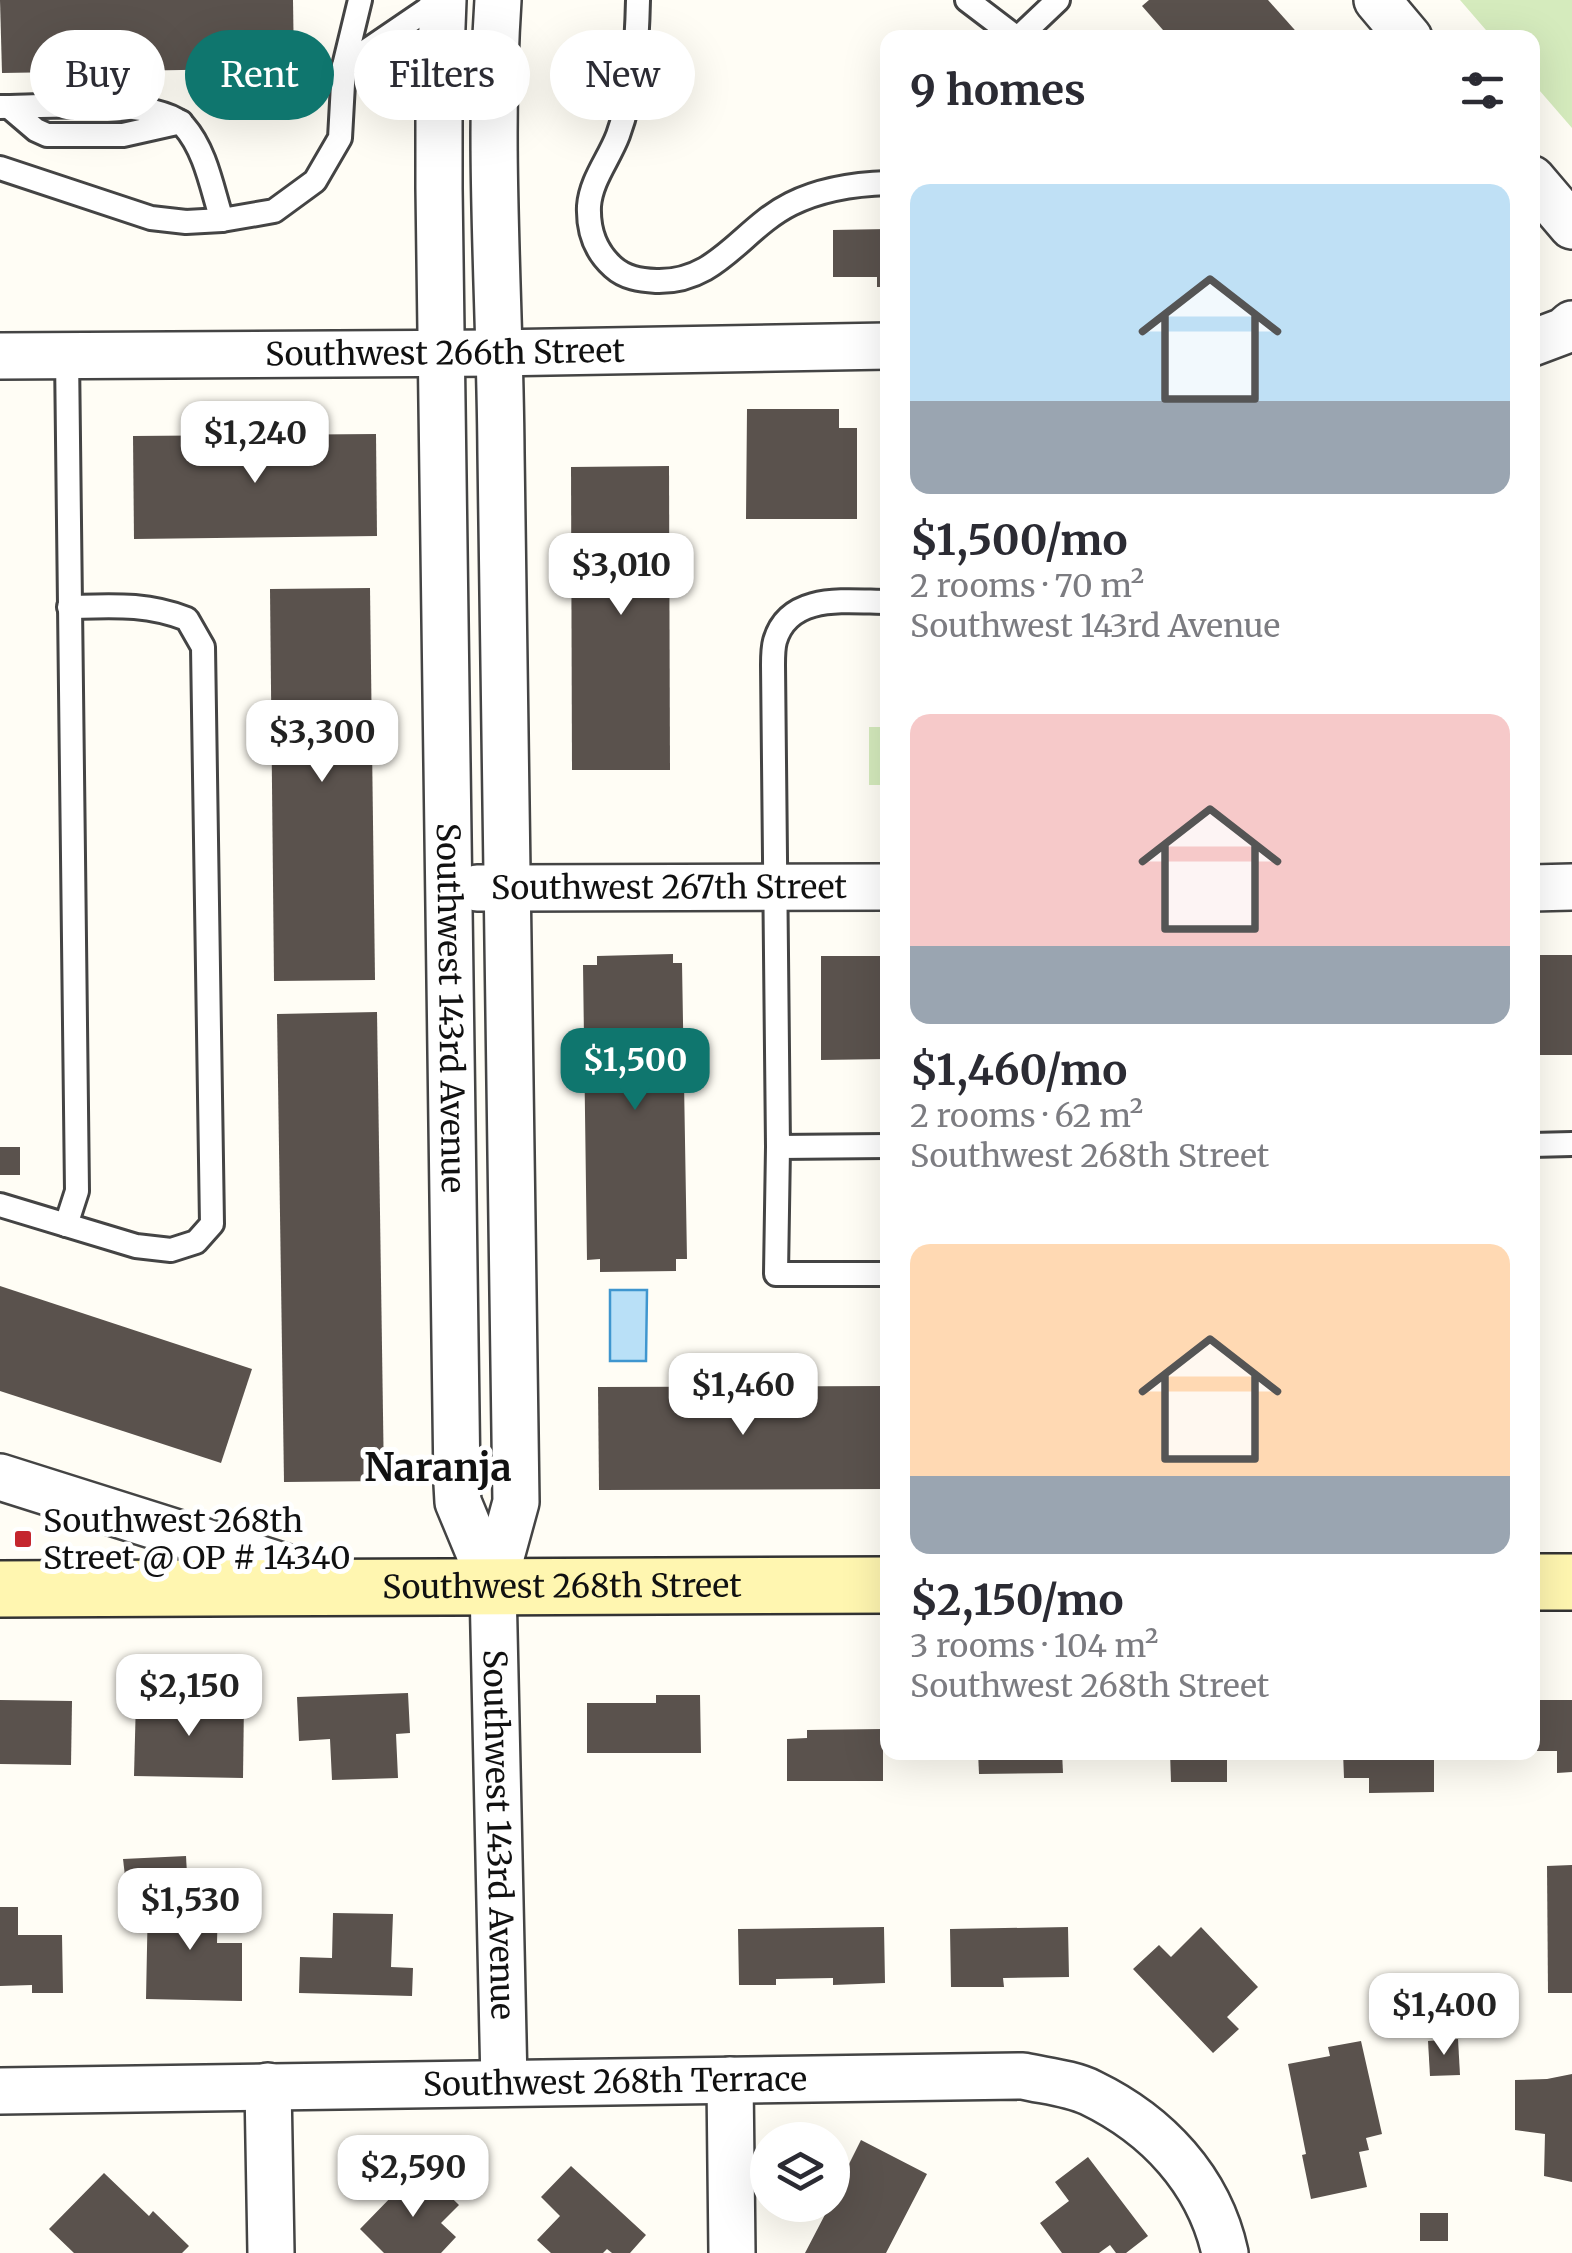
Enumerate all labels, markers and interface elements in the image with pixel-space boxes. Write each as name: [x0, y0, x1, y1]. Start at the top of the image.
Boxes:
chip: Buy: [30, 30, 165, 120]
chip: Rent: [185, 30, 334, 120]
chip: Filters: [354, 30, 530, 120]
chip: New: [550, 30, 695, 120]
icon: filters: [1455, 63, 1510, 118]
text: 9 homes: [910, 64, 1086, 116]
icon: home: [1120, 249, 1300, 429]
street label: Southwest 266th Street: [265, 331, 626, 374]
pin: $1,240: [174, 401, 336, 486]
text: $1,240: [203, 413, 307, 453]
text: $1,500/mo: [910, 514, 1128, 566]
pin: $3,010: [540, 533, 702, 618]
text: $3,010: [571, 545, 671, 585]
text: 2 rooms · 70 m²: [910, 566, 1144, 606]
text: Southwest 143rd Avenue: [910, 606, 1280, 646]
pin: $3,300: [241, 700, 403, 785]
text: $3,300: [268, 712, 376, 752]
icon: home: [1120, 779, 1300, 959]
street label: Southwest 143rd Avenue: [428, 822, 473, 1193]
street label: Southwest 267th Street: [491, 867, 847, 908]
pin: $1,500: [554, 1028, 716, 1113]
text: $1,500: [583, 1040, 687, 1080]
text: $1,460/mo: [910, 1044, 1127, 1096]
text: 2 rooms · 62 m²: [910, 1096, 1143, 1136]
text: Southwest 268th Street: [910, 1136, 1269, 1176]
icon: home: [1120, 1309, 1300, 1489]
pin: $1,460: [662, 1353, 824, 1438]
text: $1,460: [691, 1365, 795, 1405]
district label: Naranja: [364, 1444, 512, 1491]
place label: Southwest 268th Street @ OP # 14340: [43, 1501, 351, 1578]
marker: Southwest 268th Street @ OP # 14340: [12, 1528, 34, 1550]
street label: Southwest 268th Street: [382, 1566, 742, 1607]
text: $2,150/mo: [910, 1574, 1124, 1626]
text: 3 rooms · 104 m²: [910, 1626, 1158, 1666]
street label: Southwest 143rd Avenue: [474, 1649, 523, 2020]
pin: $2,150: [108, 1654, 270, 1739]
text: $2,150: [138, 1666, 240, 1706]
text: Southwest 268th Street: [910, 1666, 1269, 1706]
pin: $1,530: [109, 1868, 271, 1953]
text: $1,530: [140, 1880, 240, 1920]
pin: $1,400: [1363, 1973, 1525, 2058]
text: $1,400: [1391, 1985, 1497, 2025]
street label: Southwest 268th Terrace: [422, 2059, 807, 2105]
map controls: [750, 2122, 850, 2222]
button: layers: [750, 2122, 850, 2222]
pin: $2,590: [332, 2135, 494, 2220]
text: $2,590: [360, 2147, 466, 2187]

